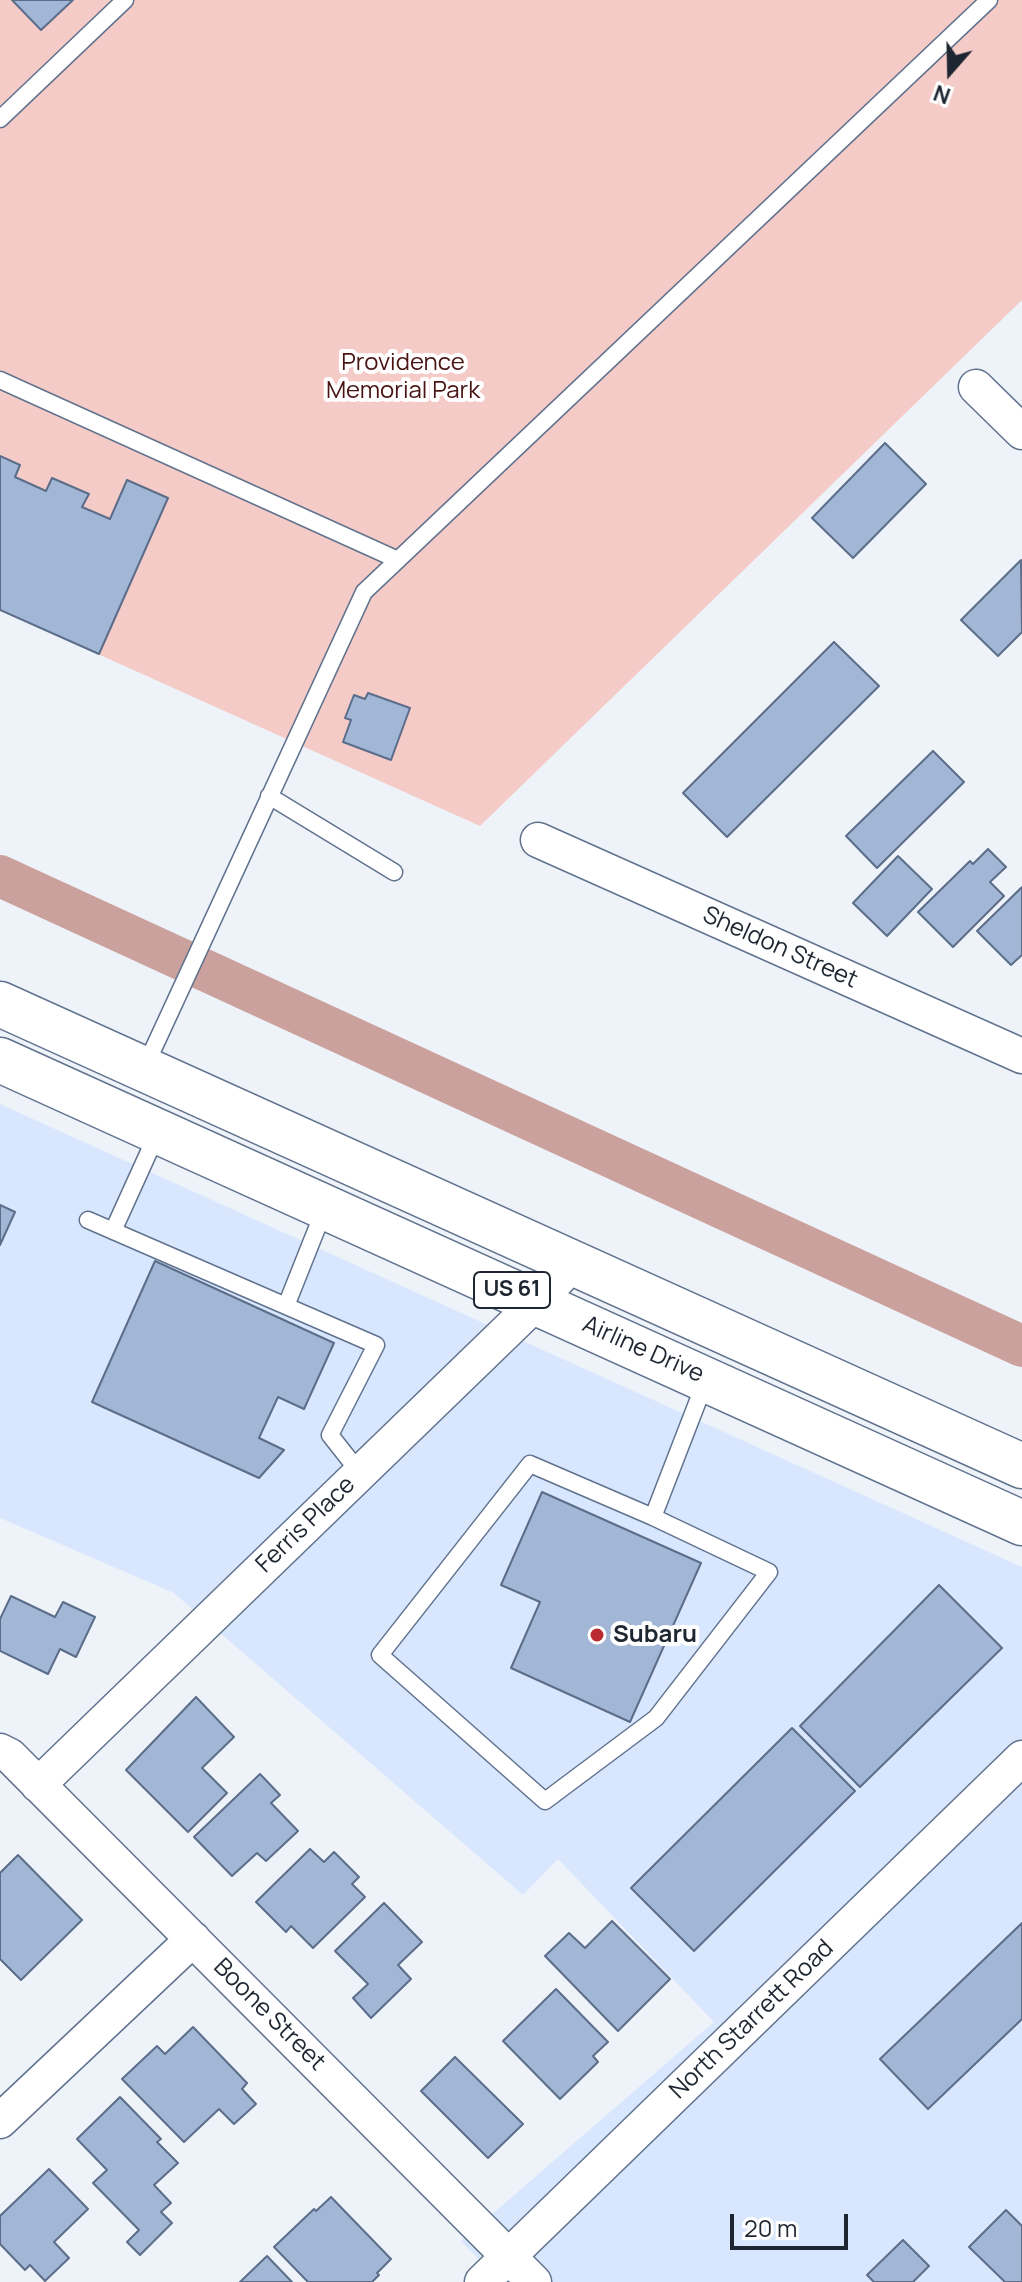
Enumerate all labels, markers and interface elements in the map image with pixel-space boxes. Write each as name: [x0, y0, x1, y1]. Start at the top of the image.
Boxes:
north arrow: [910, 32, 990, 112]
text: N: [929, 78, 954, 111]
park label: Providence Memorial Park: [326, 349, 480, 405]
street label: Sheldon Street: [698, 901, 862, 995]
road number: US 61: [474, 1272, 550, 1308]
street label: Airline Drive: [578, 1310, 708, 1390]
street label: Ferris Place: [251, 1471, 361, 1579]
place label: Subaru: [613, 1621, 697, 1649]
marker: Subaru: [588, 1626, 606, 1644]
street label: North Starrett Road: [664, 1935, 840, 2105]
street label: Boone Street: [207, 1953, 331, 2077]
scale bar: [734, 2198, 852, 2248]
text: 20 m: [744, 2211, 797, 2244]

